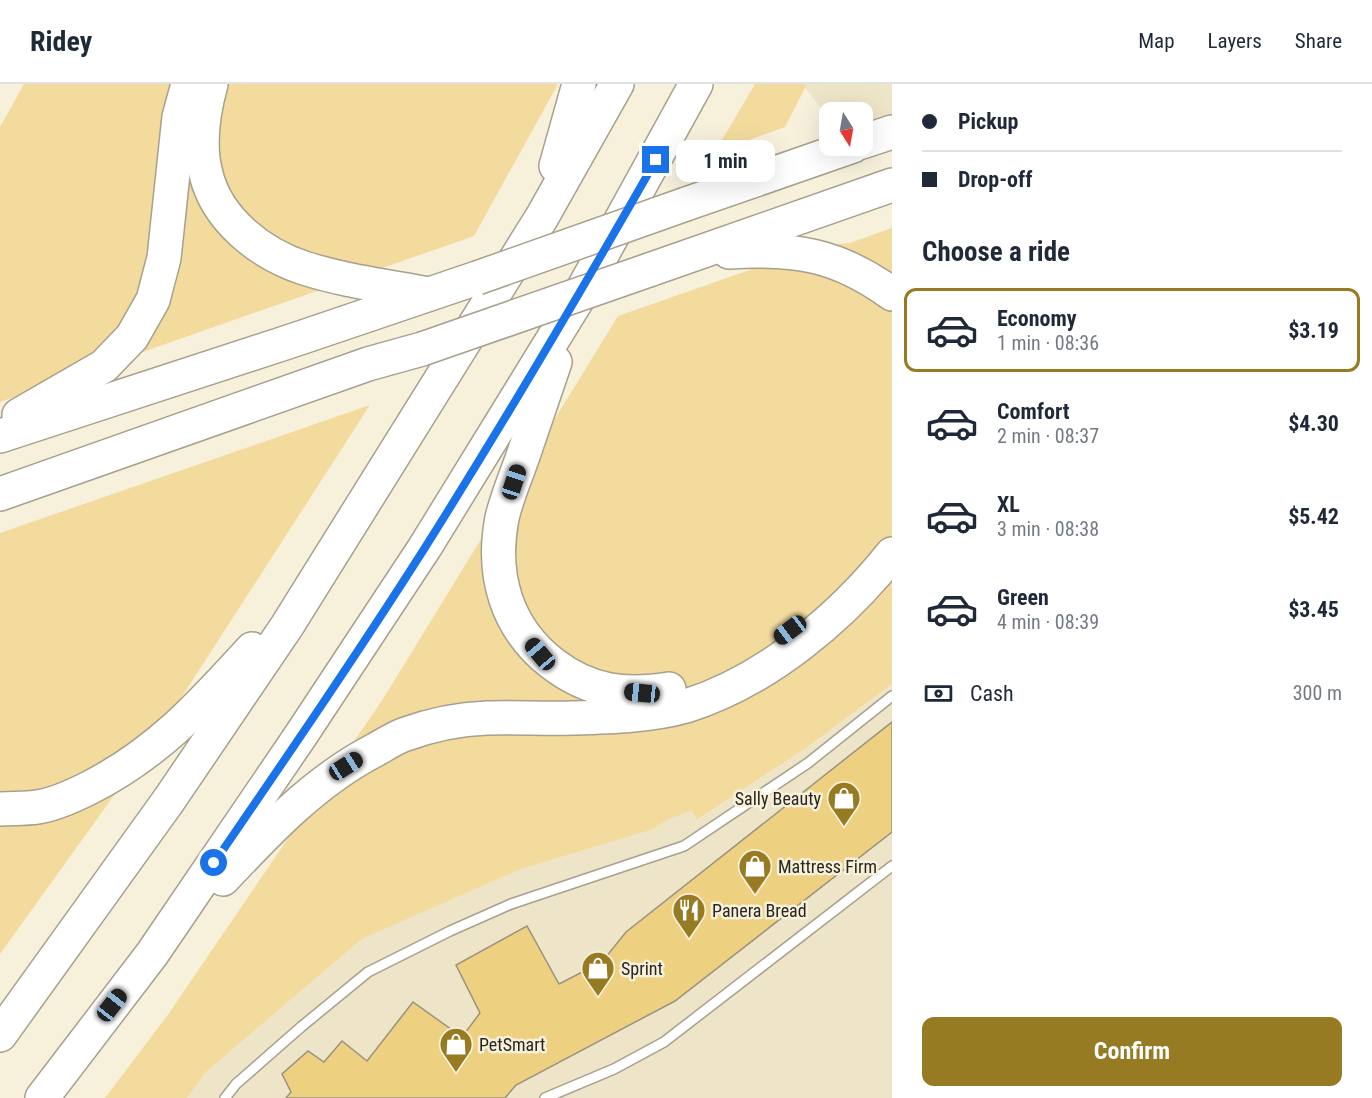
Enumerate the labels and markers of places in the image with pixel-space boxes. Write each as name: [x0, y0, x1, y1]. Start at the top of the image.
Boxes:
shop icon: Sally Beauty: [826, 780, 862, 827]
place label: Sally Beauty: [735, 788, 821, 809]
shop icon: Mattress Firm: [737, 848, 773, 895]
place label: Mattress Firm: [778, 856, 877, 877]
restaurant icon: Panera Bread: [671, 892, 707, 939]
place label: Panera Bread: [712, 900, 807, 921]
shop icon: Sprint: [580, 950, 616, 997]
place label: Sprint: [621, 958, 663, 979]
shop icon: PetSmart: [438, 1026, 474, 1073]
place label: PetSmart: [479, 1034, 545, 1055]

